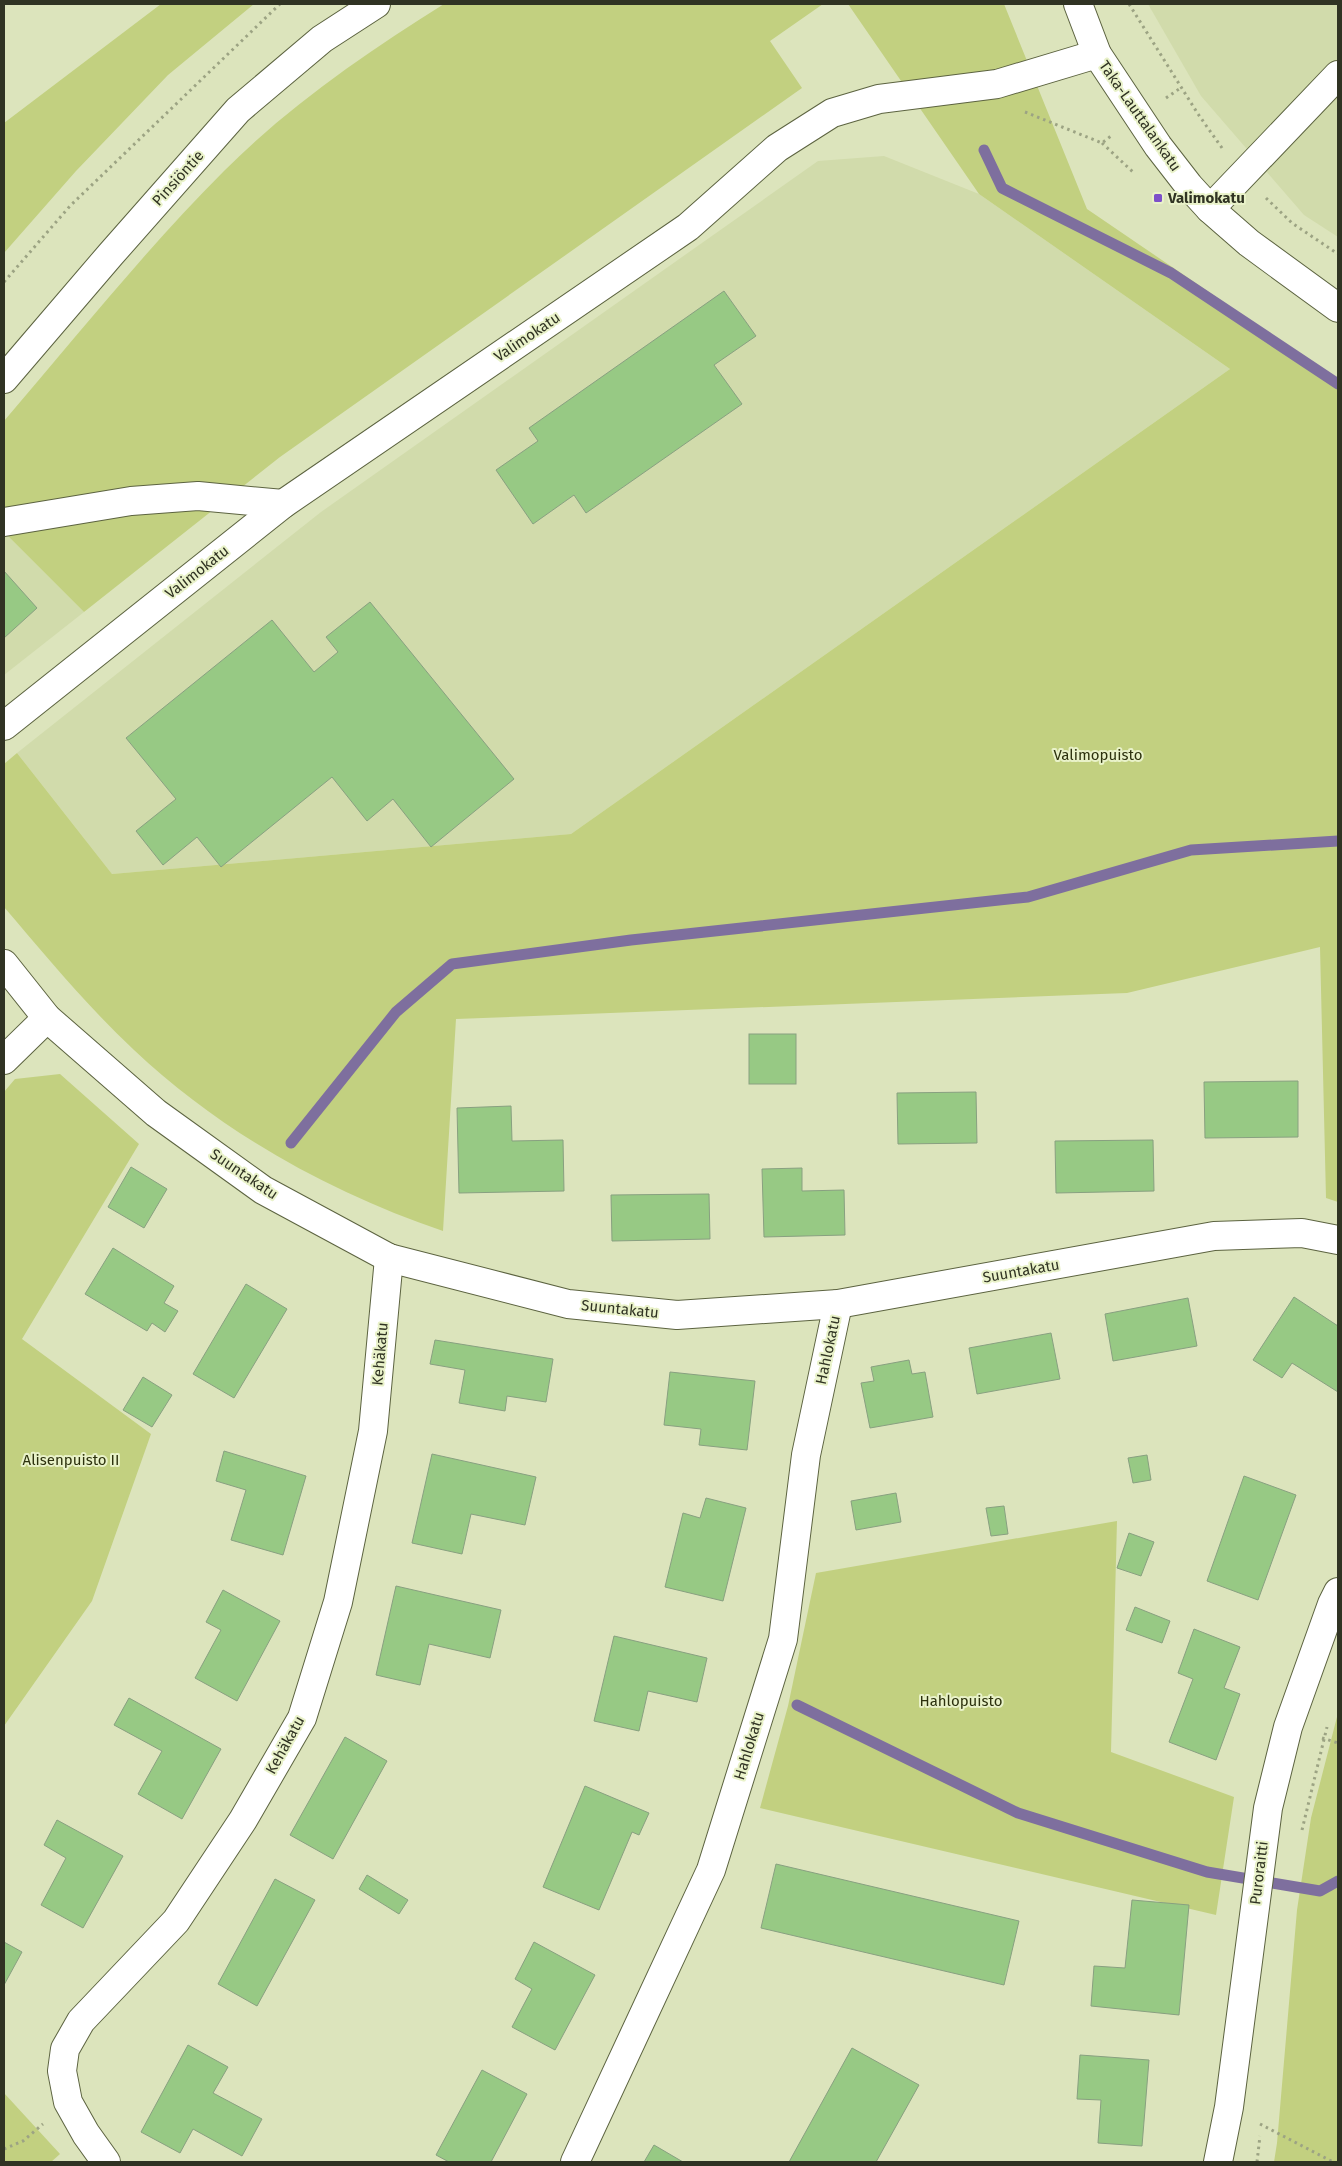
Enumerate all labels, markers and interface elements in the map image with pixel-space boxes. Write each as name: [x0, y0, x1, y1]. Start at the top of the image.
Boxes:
street label: Taka-Lauttalankatu: [1095, 57, 1185, 175]
street label: Pinsiöntie: [148, 147, 208, 209]
place label: Valimokatu: [1167, 189, 1245, 207]
marker: Valimokatu: [1152, 192, 1164, 204]
street label: Valimokatu: [491, 308, 563, 366]
street label: Valimokatu: [162, 542, 232, 602]
park label: Valimopuisto: [1054, 746, 1142, 764]
street label: Suuntakatu: [207, 1145, 281, 1203]
street label: Suuntakatu: [981, 1255, 1061, 1287]
street label: Suuntakatu: [580, 1296, 660, 1322]
street label: Hahlokatu: [812, 1314, 844, 1386]
street label: Kehäkatu: [368, 1322, 392, 1386]
park label: Alisenpuisto II: [23, 1451, 119, 1469]
park label: Hahlopuisto: [919, 1692, 1003, 1710]
street label: Hahlokatu: [730, 1710, 768, 1782]
street label: Kehäkatu: [262, 1713, 308, 1777]
street label: Puroraitti: [1246, 1840, 1272, 1906]

